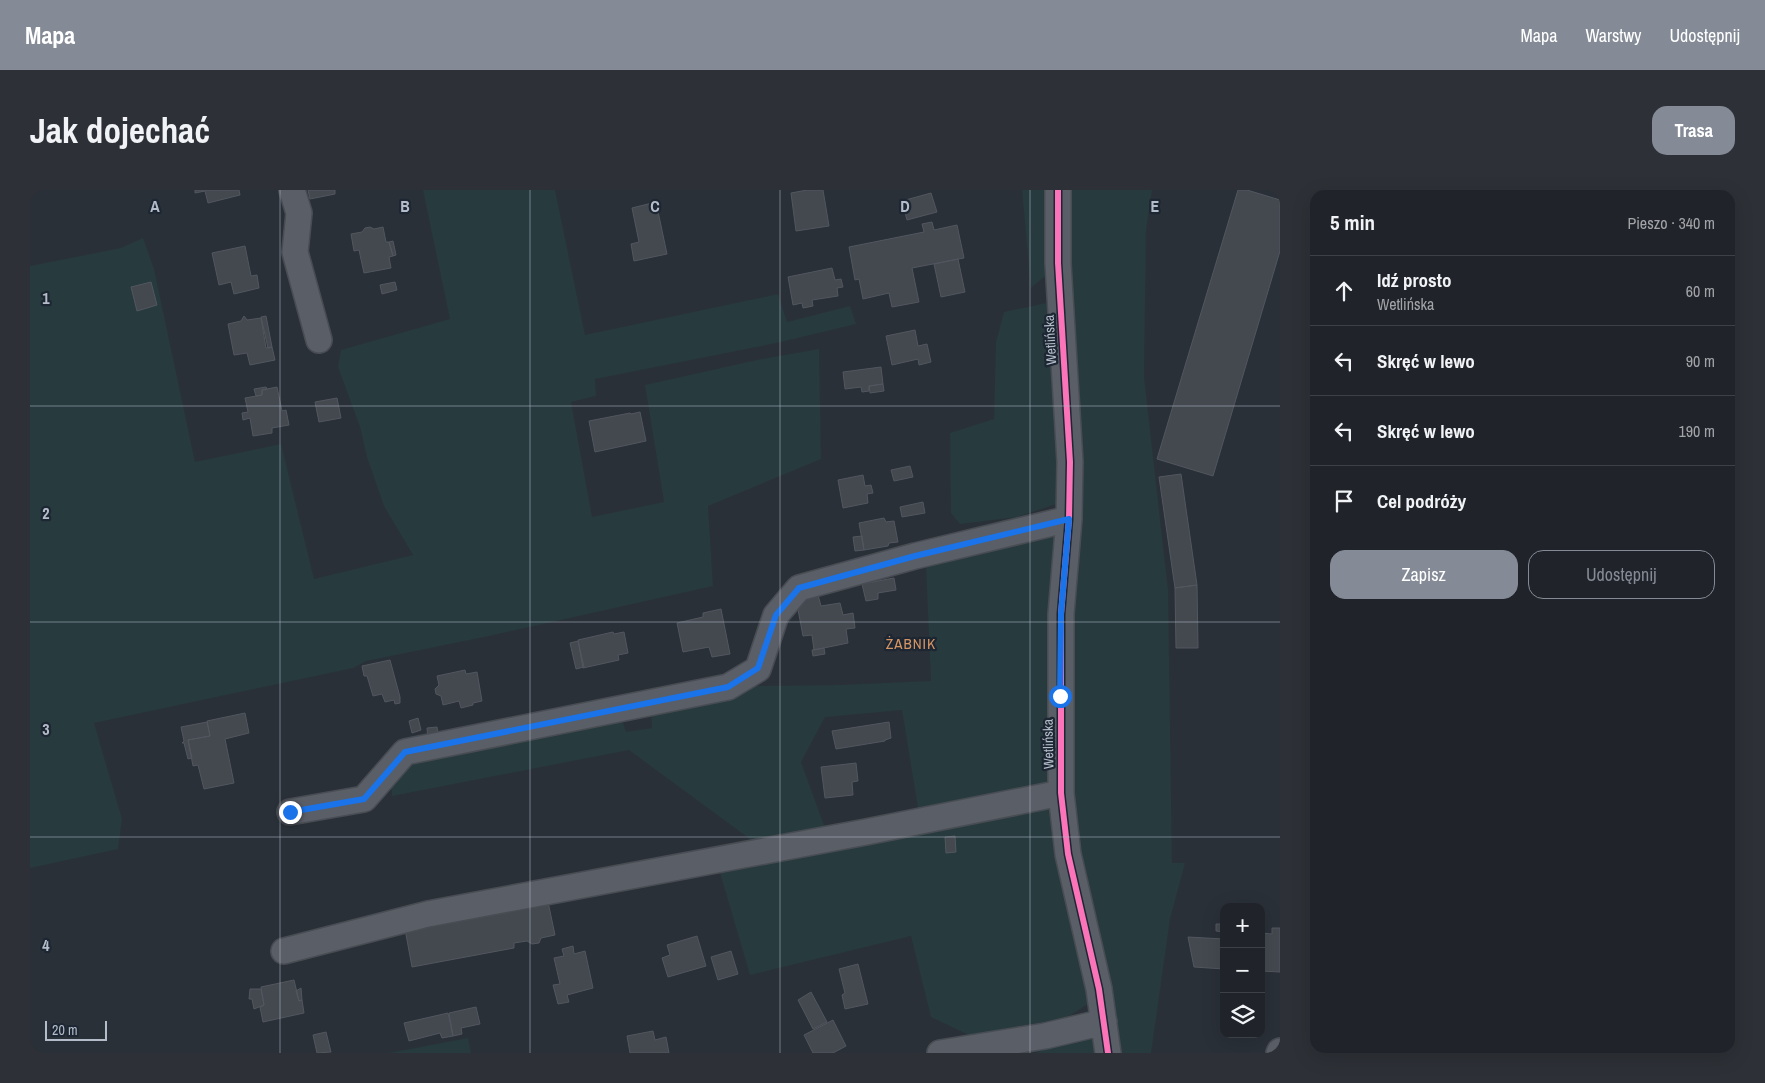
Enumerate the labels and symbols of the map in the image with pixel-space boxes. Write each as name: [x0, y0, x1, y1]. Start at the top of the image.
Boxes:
text: A: [150, 195, 160, 217]
text: B: [400, 195, 410, 217]
text: C: [650, 195, 660, 217]
text: D: [900, 195, 910, 217]
text: E: [1151, 195, 1160, 217]
text: 1: [42, 287, 50, 309]
street label: Wetlińska: [1040, 314, 1060, 366]
text: 2: [42, 502, 50, 524]
district label: ŻABNIK: [886, 633, 936, 654]
route start: [1049, 685, 1072, 708]
text: 3: [42, 718, 50, 740]
street label: Wetlińska: [1039, 718, 1057, 769]
route end: [279, 801, 302, 824]
text: 4: [42, 934, 50, 956]
scale bar: [45, 1018, 108, 1041]

